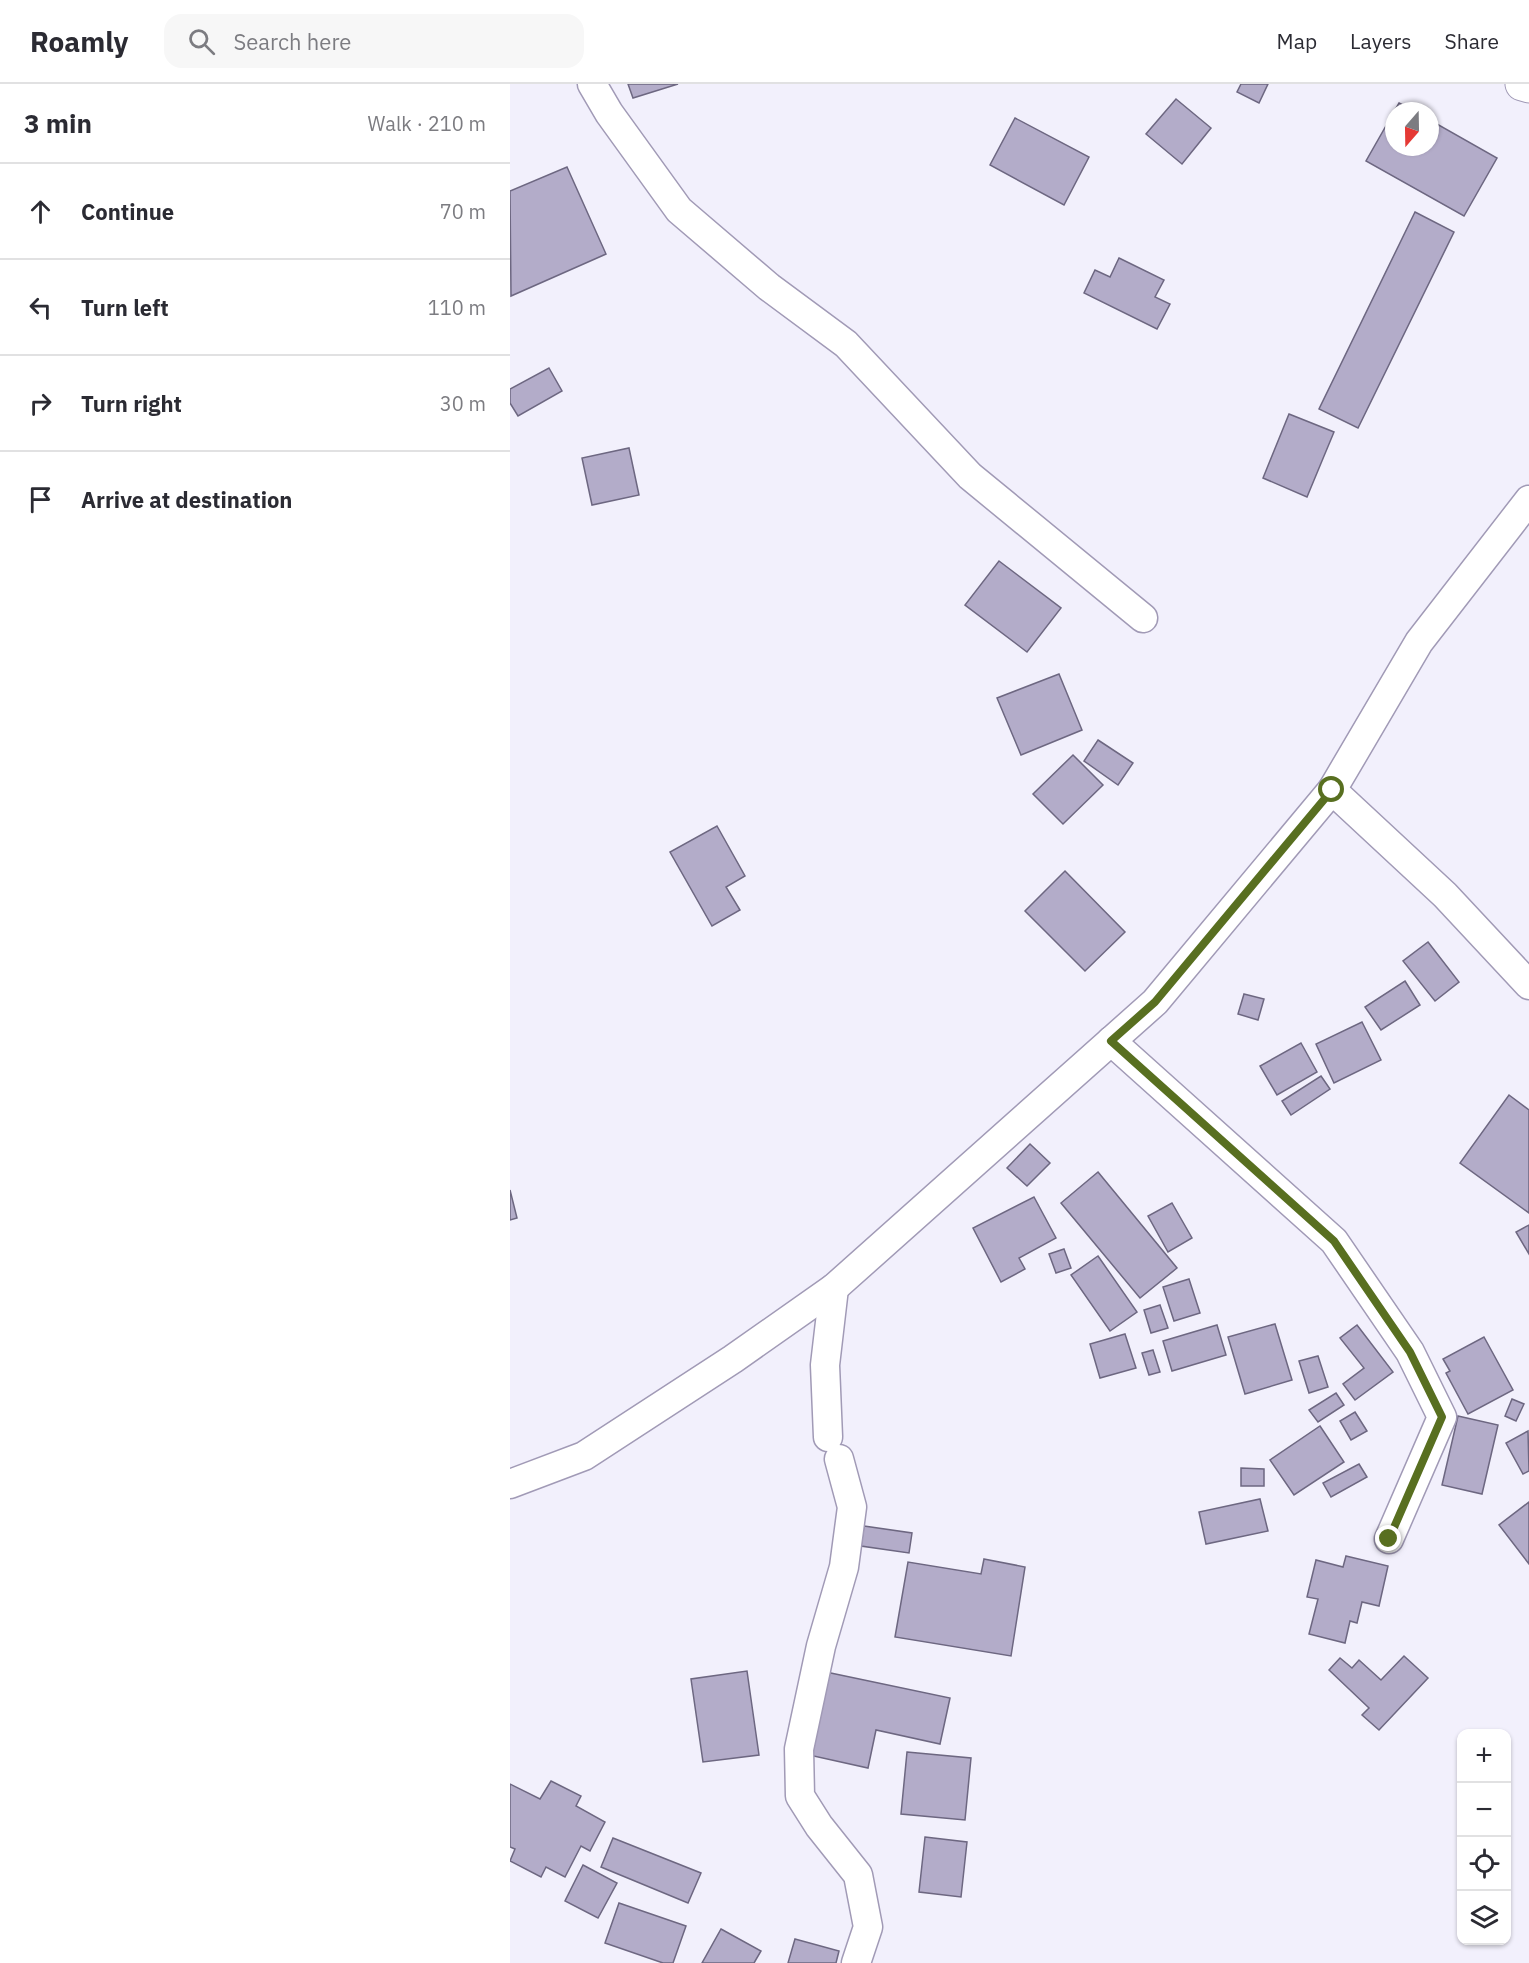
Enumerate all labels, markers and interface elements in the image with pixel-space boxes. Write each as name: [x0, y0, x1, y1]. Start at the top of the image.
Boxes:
search box: [164, 14, 584, 68]
text: Roamly: [30, 23, 128, 60]
icon: search: [185, 25, 218, 58]
text: Search here: [233, 27, 351, 56]
text: Map: [1277, 27, 1317, 55]
text: Layers: [1350, 27, 1412, 55]
text: Share: [1445, 27, 1499, 55]
north arrow: [1385, 102, 1439, 156]
text: 3 min: [24, 106, 92, 140]
text: Walk · 210 m: [368, 110, 486, 137]
icon: ahead: [24, 195, 57, 228]
text: Continue: [81, 197, 174, 226]
text: 70 m: [440, 198, 486, 225]
icon: left: [24, 291, 57, 324]
text: Turn left: [81, 293, 169, 322]
text: 110 m: [428, 294, 486, 321]
icon: right: [24, 387, 57, 420]
text: Turn right: [81, 389, 182, 418]
text: 30 m: [440, 390, 486, 417]
icon: arrive: [24, 483, 57, 516]
text: Arrive at destination: [81, 485, 292, 514]
route start: [1318, 776, 1344, 802]
route end: [1375, 1525, 1401, 1551]
map controls: [1457, 1729, 1511, 1945]
button: +: [1457, 1729, 1511, 1783]
button: −: [1457, 1783, 1511, 1837]
button: locate: [1457, 1837, 1511, 1891]
button: layers: [1457, 1891, 1511, 1945]

